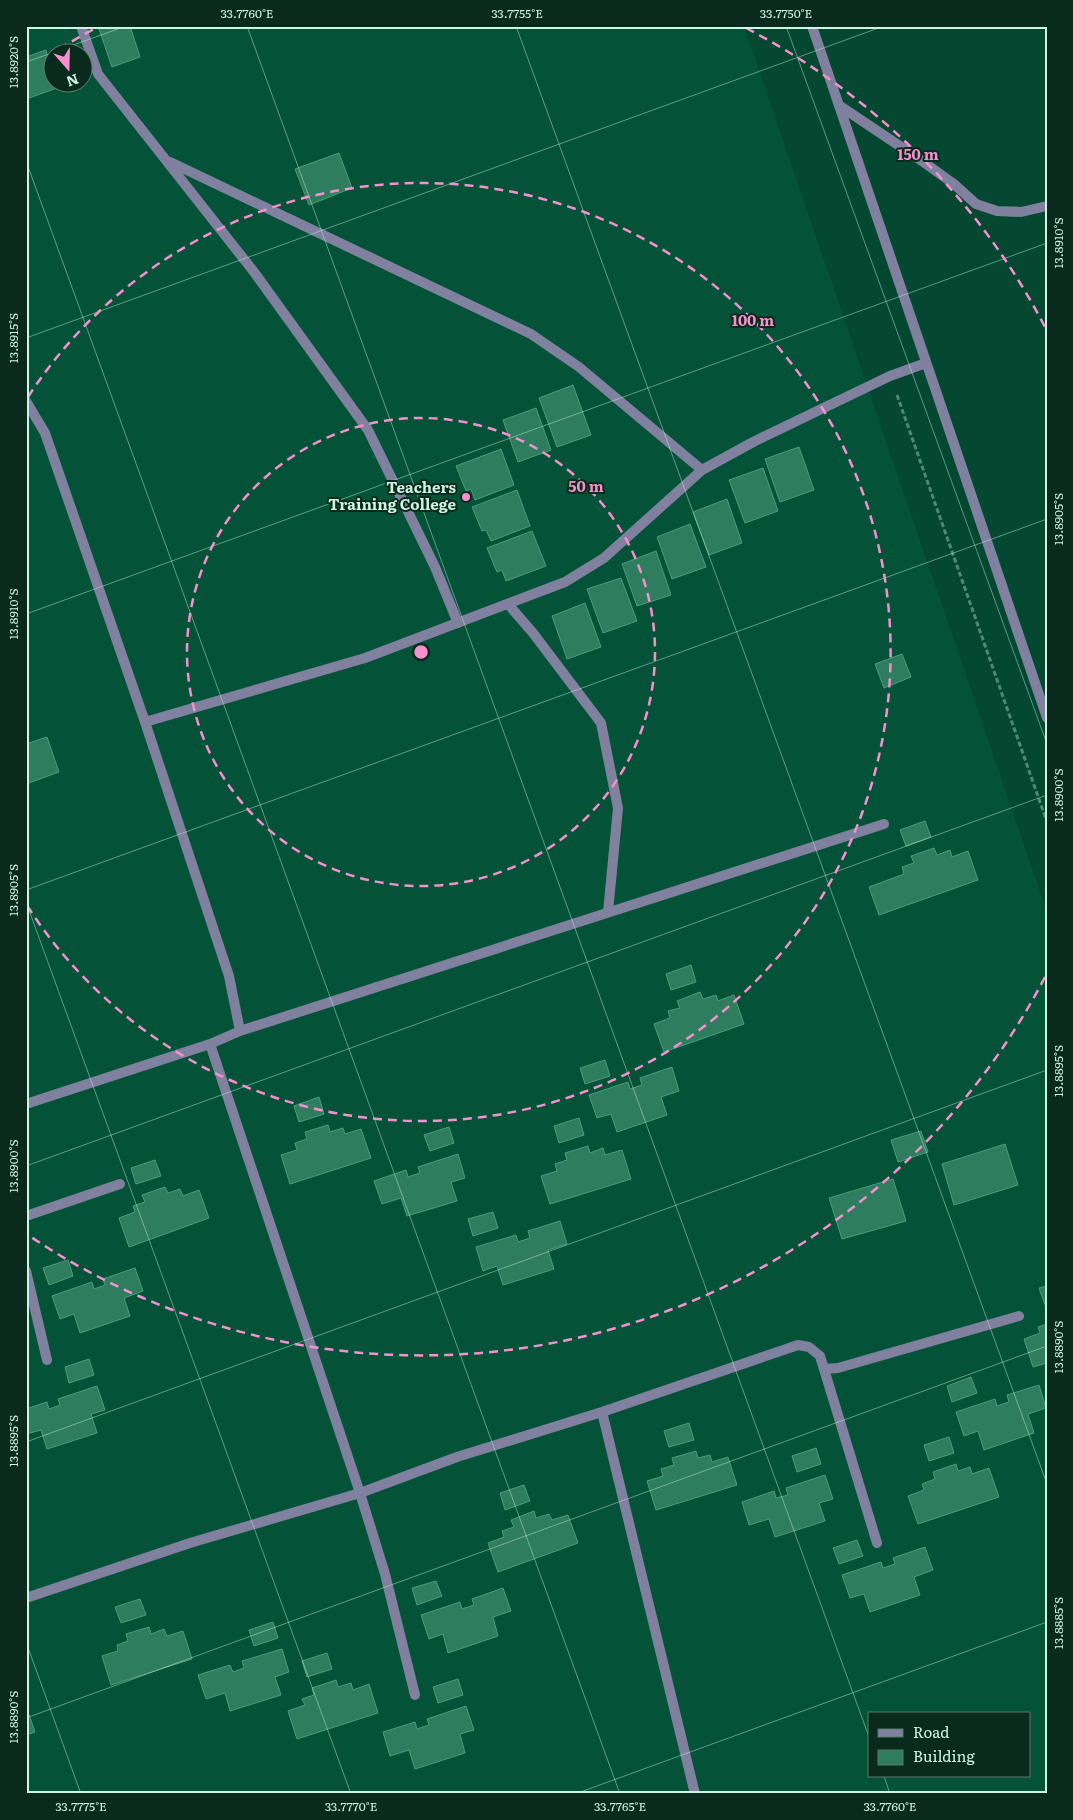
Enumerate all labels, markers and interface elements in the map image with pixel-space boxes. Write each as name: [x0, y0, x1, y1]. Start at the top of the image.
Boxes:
text: 33.7760°E: [220, 4, 274, 22]
text: 33.7755°E: [491, 4, 543, 22]
text: 33.7750°E: [760, 4, 813, 22]
text: 13.8920°S: [4, 36, 22, 88]
north arrow: [42, 42, 92, 92]
text: N: [64, 70, 82, 93]
text: 150 m: [897, 142, 939, 165]
text: 13.8910°S: [1049, 217, 1067, 269]
text: 100 m: [732, 308, 774, 331]
text: 13.8915°S: [4, 313, 22, 363]
text: 50 m: [568, 474, 604, 497]
place label: Teachers Training College: [328, 475, 457, 515]
marker: Teachers Training College: [460, 491, 472, 503]
text: 13.8905°S: [1049, 493, 1067, 545]
text: 13.8910°S: [4, 588, 22, 640]
centre of rings: [412, 643, 430, 661]
text: 13.8900°S: [1049, 768, 1067, 822]
text: 13.8905°S: [4, 864, 22, 916]
text: 13.8895°S: [1049, 1045, 1067, 1097]
text: 13.8900°S: [4, 1139, 22, 1193]
text: 13.8890°S: [1049, 1321, 1067, 1373]
text: 13.8895°S: [4, 1415, 22, 1467]
text: 13.8885°S: [1049, 1597, 1067, 1649]
text: 13.8890°S: [4, 1691, 22, 1743]
legend: [868, 1712, 1030, 1778]
text: Road: [913, 1720, 949, 1743]
text: Building: [913, 1744, 975, 1767]
text: 33.7775°E: [55, 1797, 107, 1815]
text: 33.7770°E: [325, 1797, 378, 1815]
text: 33.7765°E: [594, 1797, 646, 1815]
text: 33.7760°E: [863, 1797, 917, 1815]

